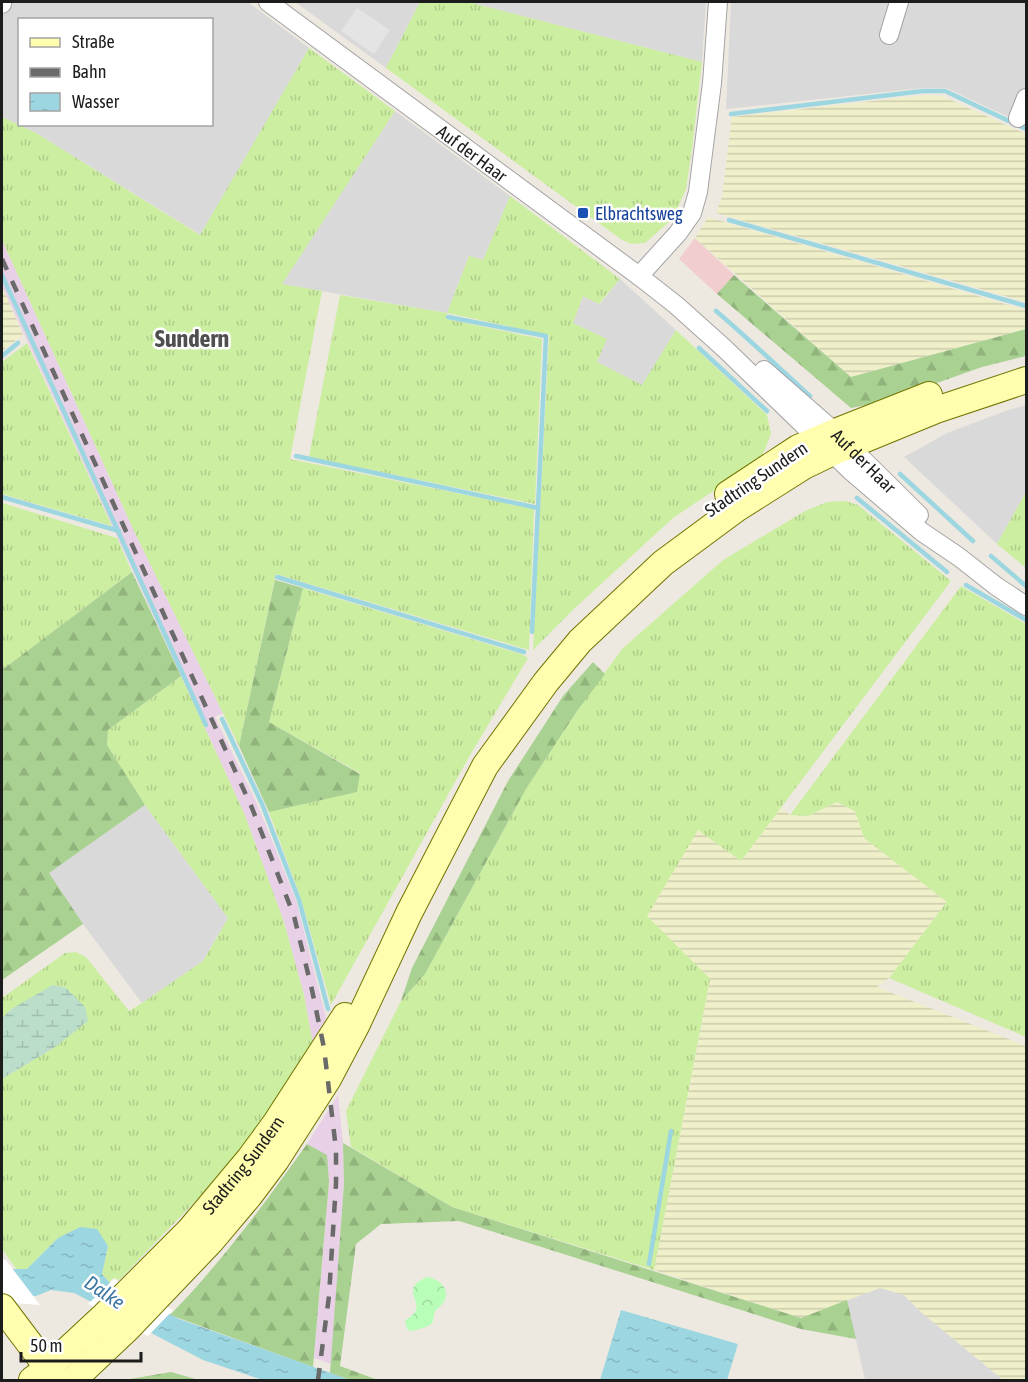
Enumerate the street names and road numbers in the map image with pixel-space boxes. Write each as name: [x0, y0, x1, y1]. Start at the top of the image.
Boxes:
street label: Auf der Haar: [433, 120, 512, 186]
street label: Auf der Haar: [827, 424, 901, 497]
street label: Stadtring Sundern: [701, 437, 811, 521]
street label: Stadtring Sundern: [198, 1112, 288, 1218]

